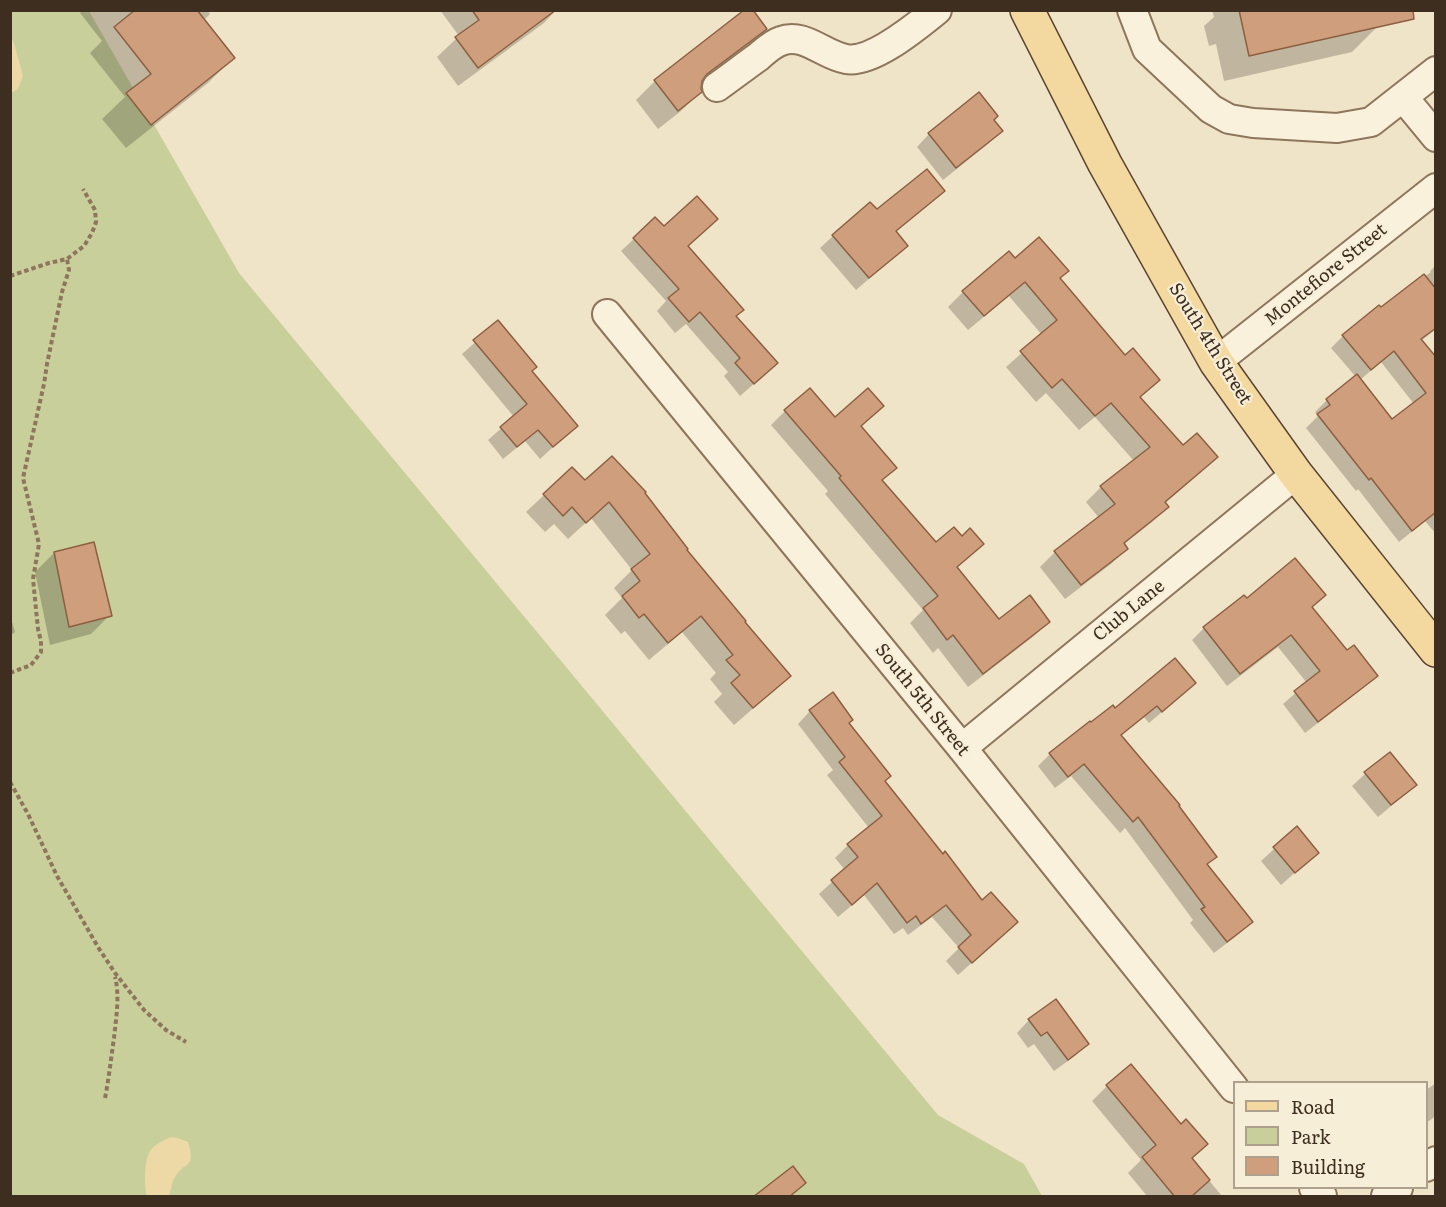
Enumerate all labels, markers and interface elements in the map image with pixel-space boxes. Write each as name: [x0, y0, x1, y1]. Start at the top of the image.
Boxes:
street label: Montefiore Street: [1261, 219, 1391, 331]
street label: South 4th Street: [1164, 279, 1256, 409]
street label: Club Lane: [1089, 576, 1169, 646]
street label: South 5th Street: [870, 639, 974, 761]
legend: [1233, 1081, 1428, 1189]
text: Road: [1291, 1093, 1335, 1120]
text: Park: [1291, 1123, 1330, 1150]
text: Building: [1291, 1153, 1365, 1180]

